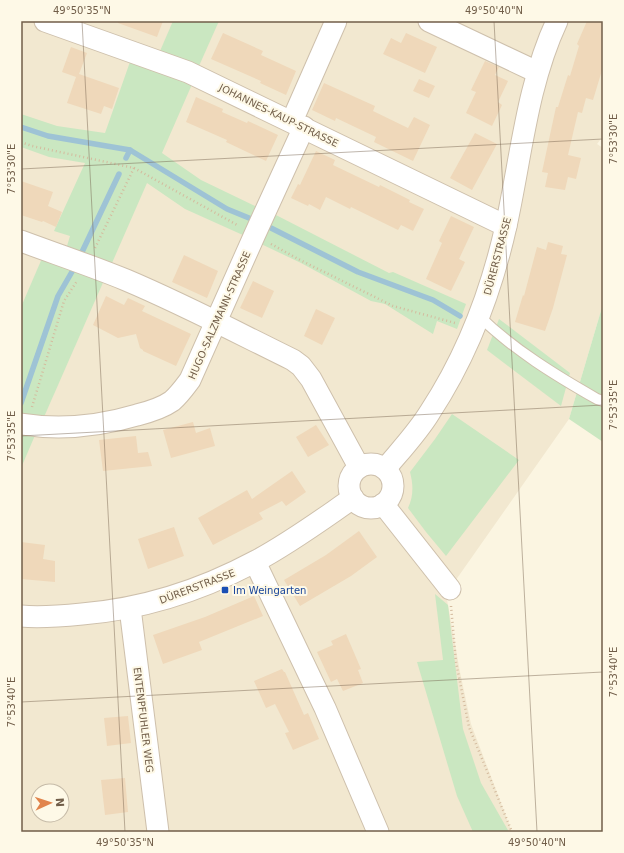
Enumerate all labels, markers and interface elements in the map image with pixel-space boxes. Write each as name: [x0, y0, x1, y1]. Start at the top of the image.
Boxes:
text: 49°50'35"N: [53, 5, 111, 16]
text: 49°50'40"N: [465, 5, 523, 16]
street label: JOHANNES-KAUP-STRASSE: [216, 81, 340, 149]
text: 7°53'30"E: [608, 114, 619, 164]
text: 7°53'30"E: [6, 144, 17, 194]
street label: DÜRERSTRASSE: [481, 216, 513, 296]
street label: HUGO-SALZMANN-STRASSE: [186, 249, 253, 381]
text: 7°53'35"E: [608, 380, 619, 430]
text: 7°53'35"E: [6, 411, 17, 461]
street label: DÜRERSTRASSE: [157, 566, 237, 606]
marker: Im Weingarten: [220, 585, 230, 595]
place label: Im Weingarten: [233, 585, 306, 596]
text: 7°53'40"E: [608, 647, 619, 697]
street label: ENTENPFUHLER WEG: [132, 667, 155, 773]
text: 7°53'40"E: [6, 677, 17, 727]
north arrow: [30, 783, 70, 823]
text: N: [53, 798, 66, 807]
text: 49°50'35"N: [96, 837, 154, 848]
text: 49°50'40"N: [508, 837, 566, 848]

